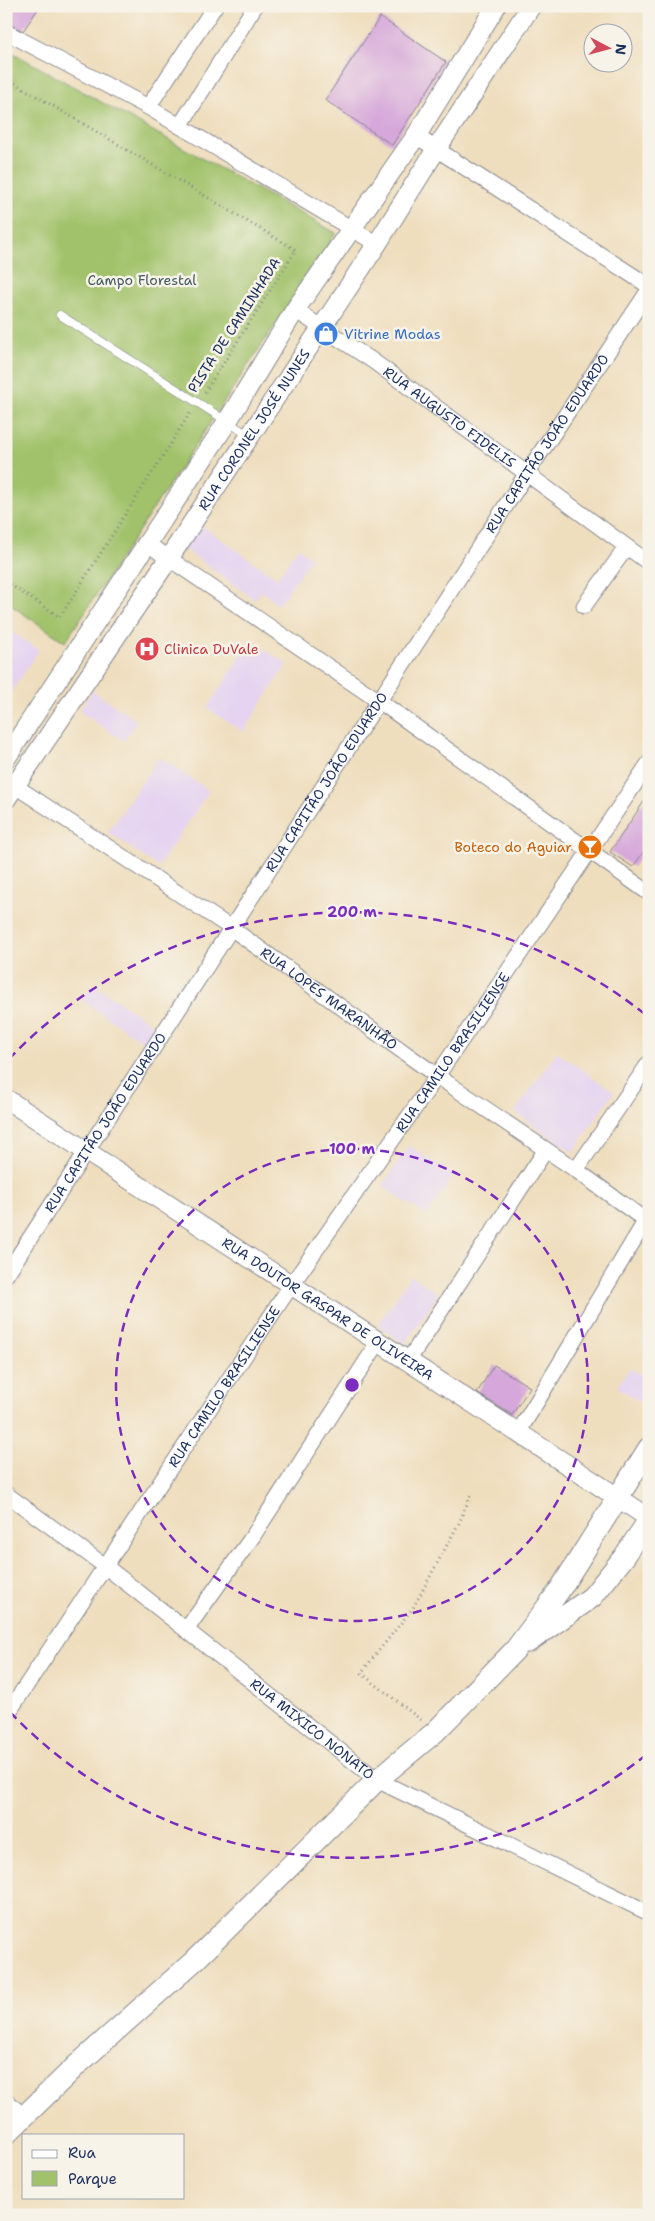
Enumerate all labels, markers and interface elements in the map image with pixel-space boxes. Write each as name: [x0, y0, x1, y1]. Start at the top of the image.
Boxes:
north arrow: [582, 22, 632, 72]
text: N: [611, 43, 630, 56]
street label: PISTA DE CAMINHADA: [184, 254, 284, 396]
park label: Campo Florestal: [87, 271, 197, 289]
shop icon: Vitrine Modas: [313, 321, 339, 347]
place label: Vitrine Modas: [344, 325, 441, 343]
street label: RUA CORONEL JOSÉ NUNES: [194, 345, 314, 514]
street label: RUA CAPITÃO JOÃO EDUARDO: [481, 351, 613, 536]
street label: RUA AUGUSTO FIDELIS: [380, 363, 519, 472]
hospital icon: Clinica DuVale: [134, 636, 160, 662]
place label: Clinica DuVale: [164, 640, 259, 658]
street label: RUA CAPITÃO JOÃO EDUARDO: [261, 689, 391, 875]
bar icon: Boteco do Aguiar: [577, 834, 603, 860]
place label: Boteco do Aguiar: [454, 838, 572, 856]
text: 200 m: [327, 902, 377, 922]
street label: RUA LOPES MARANHÃO: [257, 943, 401, 1054]
street label: RUA CAMILO BRASILIENSE: [392, 969, 514, 1136]
street label: RUA CAPITÃO JOÃO EDUARDO: [40, 1029, 170, 1216]
text: 100 m: [329, 1139, 375, 1159]
street label: RUA DOUTOR GASPAR DE OLIVEIRA: [219, 1233, 437, 1384]
street label: RUA CAMILO BRASILIENSE: [164, 1302, 284, 1471]
centre of rings: [343, 1376, 361, 1394]
street label: RUA MIXICO NONATO: [246, 1675, 378, 1783]
legend: [22, 2134, 185, 2198]
text: Rua: [68, 2143, 97, 2163]
text: Parque: [68, 2169, 117, 2189]

